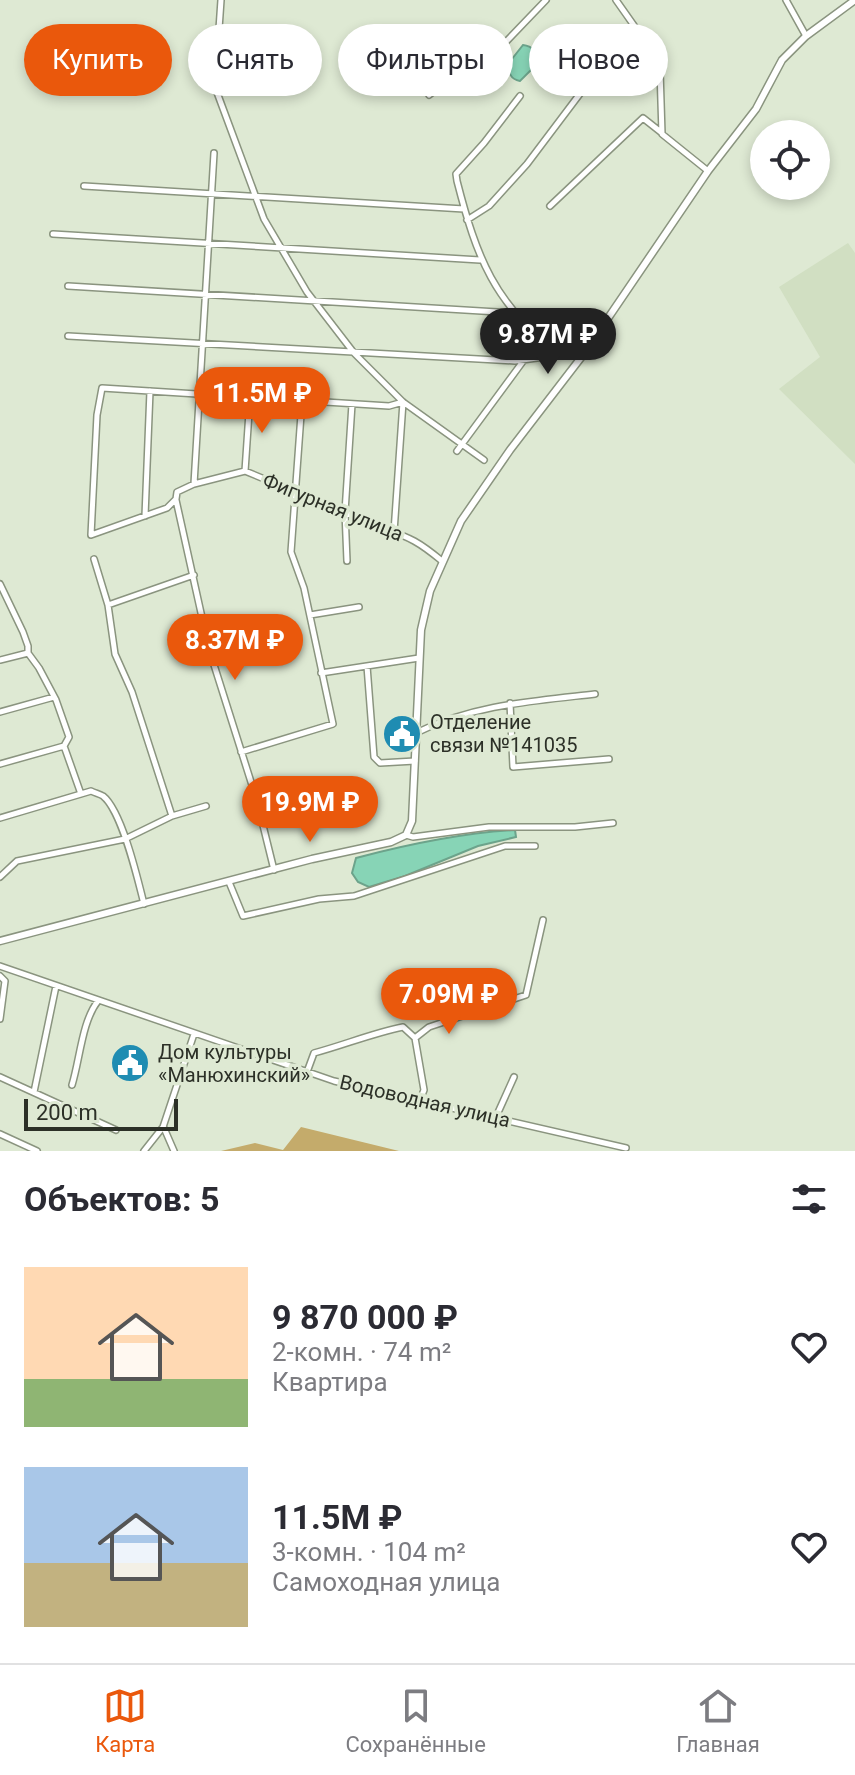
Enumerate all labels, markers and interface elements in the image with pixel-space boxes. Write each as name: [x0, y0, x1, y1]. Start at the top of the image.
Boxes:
chip: Купить: [24, 24, 172, 96]
chip: Снять: [188, 24, 322, 96]
chip: Фильтры: [338, 24, 513, 96]
chip: Новое: [529, 24, 668, 96]
map controls: [750, 120, 830, 200]
button: locate: [750, 120, 830, 200]
pin: 9.87M ₽: [474, 308, 622, 376]
text: 9.87M ₽: [498, 319, 598, 349]
pin: 11.5M ₽: [188, 367, 336, 435]
text: 11.5M ₽: [212, 378, 312, 408]
street label: Фигурная улица: [259, 468, 407, 546]
pin: 8.37M ₽: [161, 614, 309, 682]
text: 8.37M ₽: [185, 625, 285, 655]
place label: Отделение связи №141035: [430, 710, 578, 757]
public building icon: Отделение связи №141035: [381, 713, 423, 755]
pin: 19.9M ₽: [236, 776, 384, 844]
text: 19.9M ₽: [260, 787, 360, 817]
pin: 7.09M ₽: [375, 968, 523, 1036]
text: 7.09M ₽: [399, 979, 499, 1009]
place label: Дом культуры «Манюхинский»: [158, 1040, 310, 1087]
public building icon: Дом культуры «Манюхинский»: [109, 1042, 151, 1084]
street label: Водоводная улица: [337, 1070, 513, 1132]
scale bar: [24, 1095, 178, 1131]
text: 200 m: [36, 1100, 98, 1125]
icon: filters: [787, 1177, 831, 1221]
text: Объектов: 5: [24, 1179, 219, 1219]
text: 9 870 000 ₽: [272, 1297, 458, 1337]
icon: home: [88, 1299, 184, 1395]
icon: heart: [787, 1325, 831, 1369]
text: 2-комн. · 74 m²: [272, 1337, 451, 1367]
text: Квартира: [272, 1367, 388, 1397]
text: 11.5M ₽: [272, 1497, 403, 1537]
icon: home: [88, 1499, 184, 1595]
icon: heart: [787, 1525, 831, 1569]
text: 3-комн. · 104 m²: [272, 1537, 466, 1567]
text: Самоходная улица: [272, 1567, 500, 1597]
tab: Карта: [95, 1684, 155, 1757]
tab: Сохранённые: [345, 1684, 486, 1757]
tab: Главная: [676, 1684, 760, 1757]

